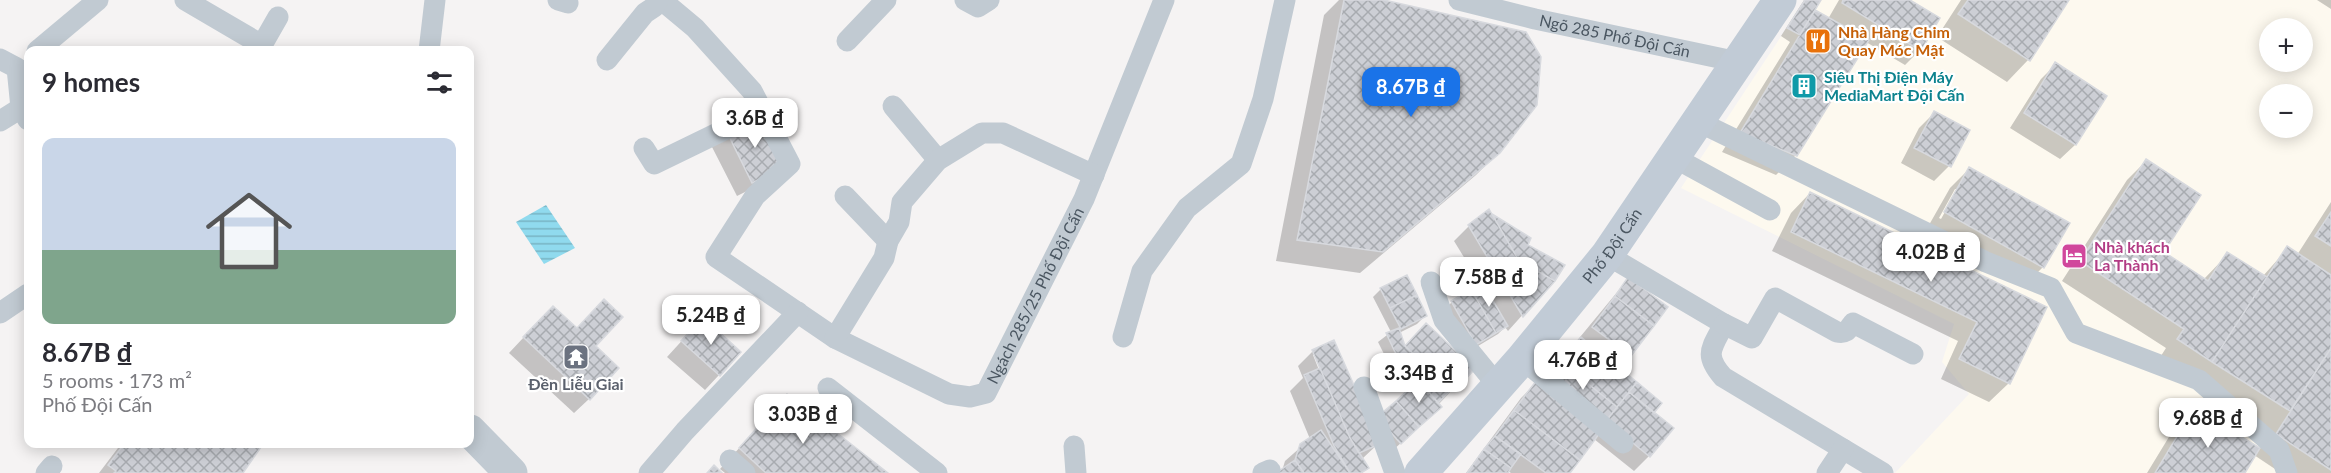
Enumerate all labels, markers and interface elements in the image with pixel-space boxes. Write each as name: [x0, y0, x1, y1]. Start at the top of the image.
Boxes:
street label: Ngõ 285 Phố Đội Cấn: [1538, 10, 1692, 61]
map controls: [2259, 18, 2313, 138]
button: +: [2259, 18, 2313, 72]
place label: Nhà Hàng Chim Quay Móc Mật: [1838, 22, 1950, 59]
restaurant icon: Nhà Hàng Chim Quay Móc Mật: [1803, 26, 1833, 56]
text: 9 homes: [42, 66, 140, 98]
icon: filters: [423, 66, 456, 99]
pin: 8.67B ₫: [1356, 67, 1466, 118]
place label: Siêu Thị Điện Máy MediaMart Đội Cấn: [1824, 67, 1964, 104]
building icon: Siêu Thị Điện Máy MediaMart Đội Cấn: [1789, 71, 1819, 101]
text: 8.67B ₫: [1376, 74, 1446, 98]
button: −: [2259, 84, 2313, 138]
pin: 3.6B ₫: [706, 98, 804, 149]
text: 3.6B ₫: [726, 105, 784, 129]
icon: home: [195, 177, 303, 285]
street label: Ngách 285/25 Phố Đội Cấn: [982, 204, 1087, 387]
street label: Phố Đội Cấn: [1578, 204, 1645, 287]
pin: 4.02B ₫: [1876, 232, 1986, 283]
place label: Nhà khách La Thành: [2094, 237, 2170, 274]
text: 4.02B ₫: [1896, 239, 1966, 263]
hotel icon: Nhà khách La Thành: [2059, 241, 2089, 271]
pin: 7.58B ₫: [1434, 257, 1544, 308]
text: 7.58B ₫: [1454, 264, 1524, 288]
pin: 5.24B ₫: [656, 295, 766, 346]
text: 5.24B ₫: [676, 302, 746, 326]
text: 8.67B ₫: [42, 336, 133, 368]
pin: 4.76B ₫: [1528, 340, 1638, 391]
temple icon: Đền Liễu Giai: [561, 342, 591, 372]
text: 4.76B ₫: [1548, 347, 1618, 371]
pin: 3.34B ₫: [1364, 353, 1474, 404]
text: 3.34B ₫: [1384, 360, 1454, 384]
text: 5 rooms · 173 m²: [42, 368, 192, 392]
place label: Đền Liễu Giai: [527, 374, 624, 393]
text: Phố Đội Cấn: [42, 392, 153, 416]
pin: 3.03B ₫: [748, 394, 858, 445]
pin: 9.68B ₫: [2153, 398, 2263, 449]
text: 3.03B ₫: [768, 401, 838, 425]
text: 9.68B ₫: [2173, 405, 2243, 429]

